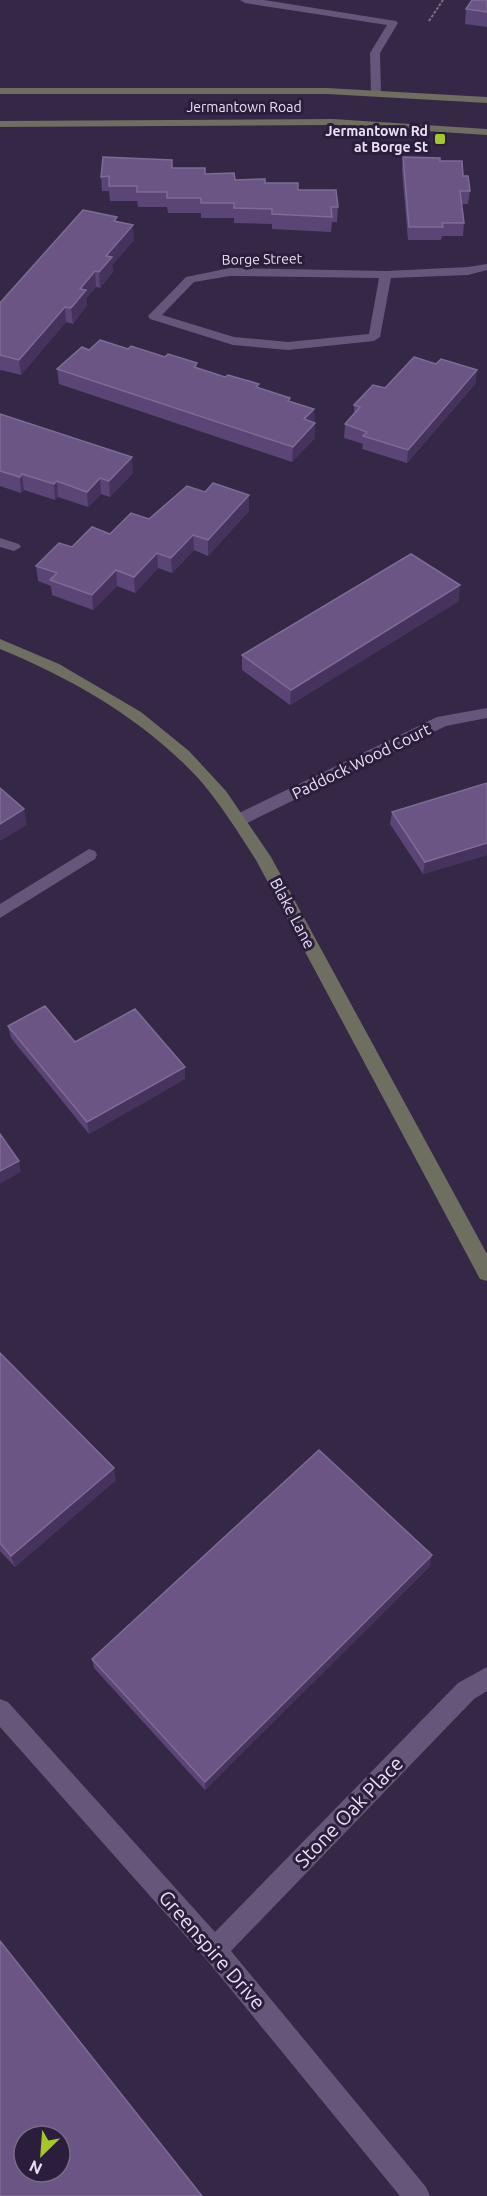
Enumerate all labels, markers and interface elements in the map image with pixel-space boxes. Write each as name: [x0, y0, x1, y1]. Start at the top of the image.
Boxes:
street label: Jermantown Road: [186, 99, 302, 115]
place label: Jermantown Rd at Borge St: [325, 123, 428, 155]
marker: Jermantown Rd at Borge St: [433, 132, 447, 146]
street label: Borge Street: [222, 250, 303, 268]
street label: Paddock Wood Court: [289, 719, 434, 802]
street label: Blake Lane: [267, 875, 319, 951]
street label: Stone Oak Place: [290, 1751, 407, 1872]
street label: Greenspire Drive: [154, 1886, 270, 2014]
north arrow: [12, 2124, 72, 2184]
text: N: [26, 2157, 45, 2178]

